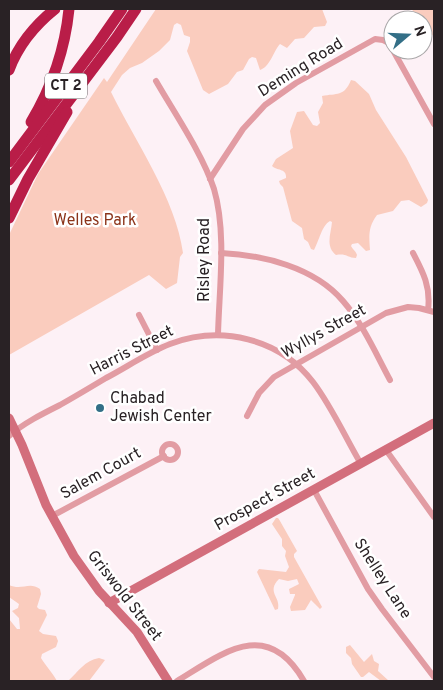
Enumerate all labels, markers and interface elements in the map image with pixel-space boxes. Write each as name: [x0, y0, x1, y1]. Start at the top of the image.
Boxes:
north arrow: [383, 10, 433, 60]
text: N: [409, 24, 429, 39]
street label: Deming Road: [255, 34, 347, 102]
road number: CT 2: [45, 74, 87, 98]
park label: Welles Park: [54, 211, 136, 231]
street label: Risley Road: [195, 218, 215, 302]
street label: Wyllys Street: [278, 301, 370, 363]
street label: Harris Street: [87, 321, 177, 381]
place label: Chabad Jewish Center: [110, 389, 212, 427]
marker: Chabad Jewish Center: [94, 402, 106, 414]
street label: Salem Court: [57, 444, 145, 504]
street label: Prospect Street: [211, 464, 319, 536]
street label: Shelley Lane: [349, 535, 415, 623]
street label: Griswold Street: [82, 547, 166, 645]

